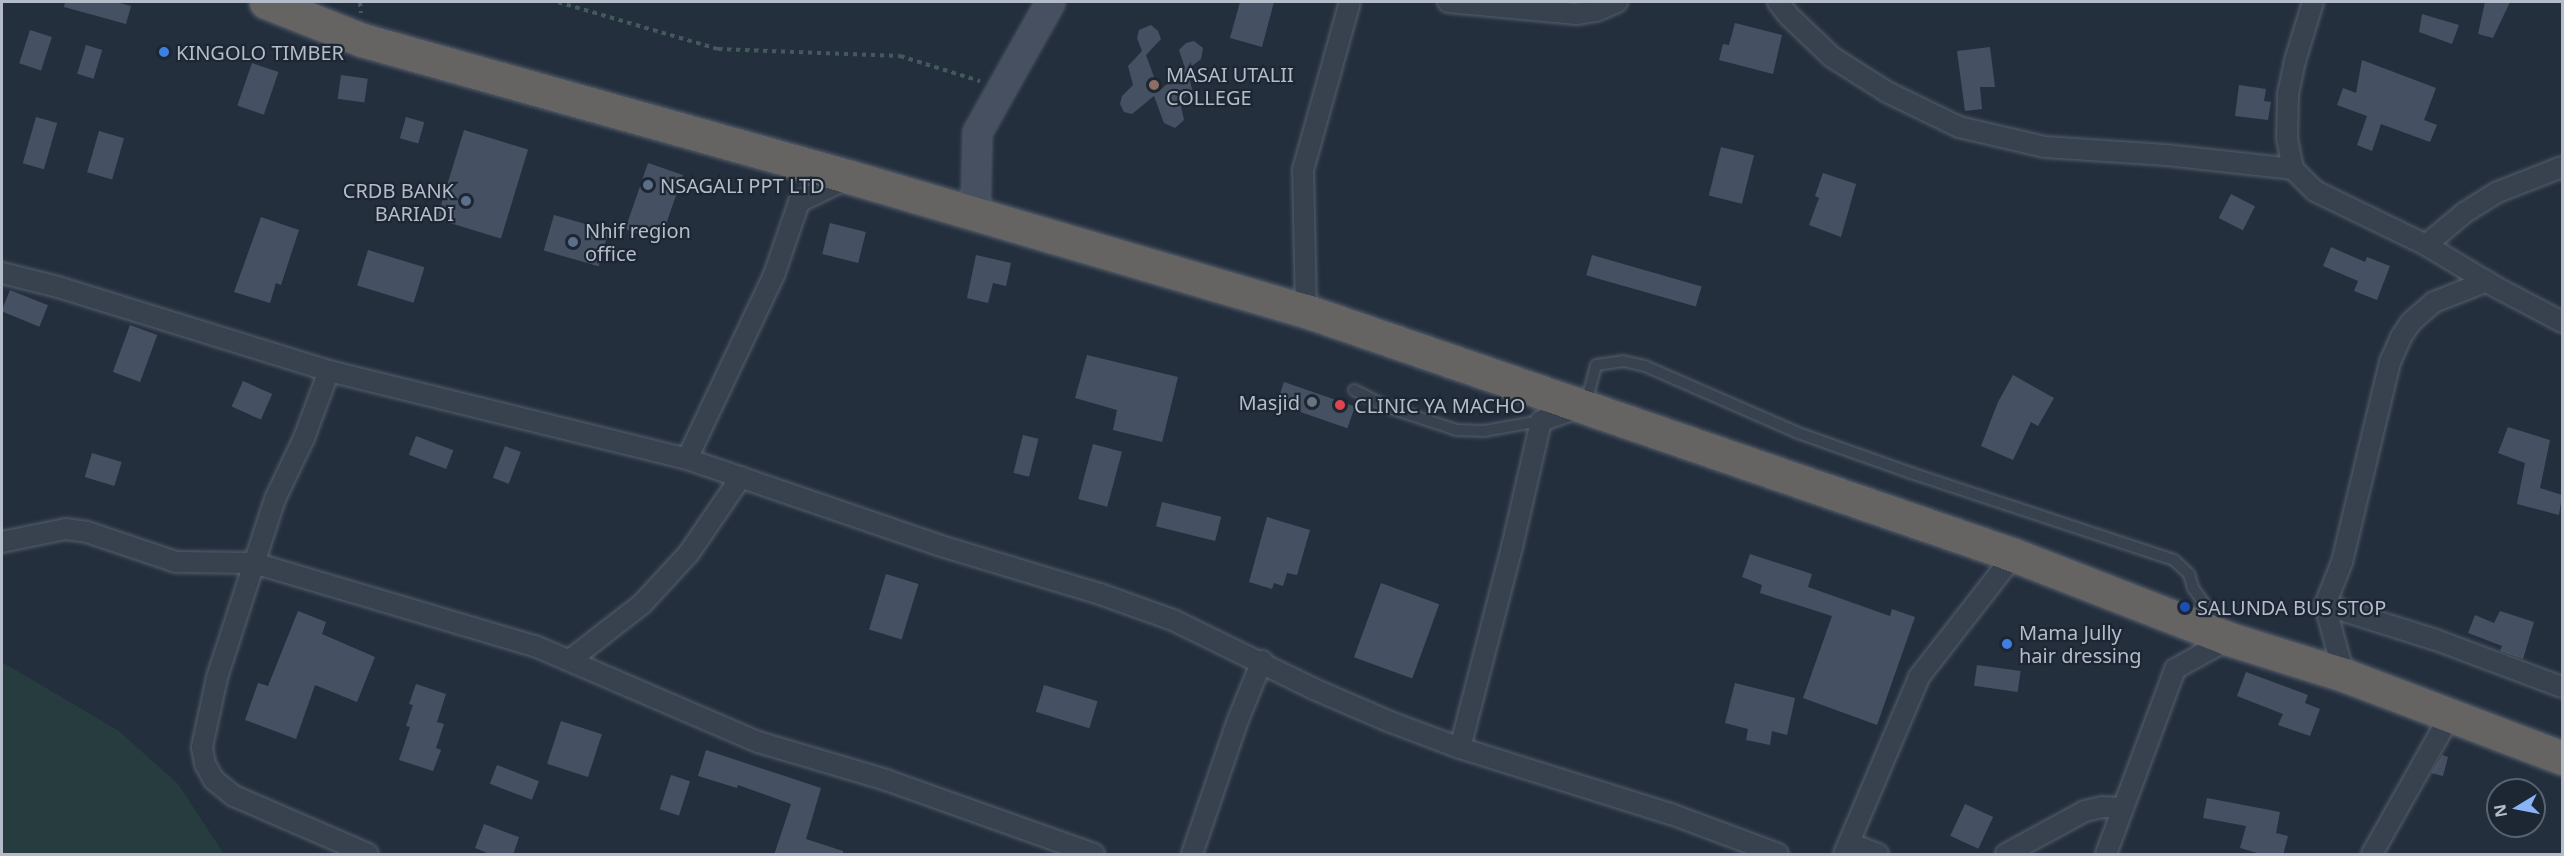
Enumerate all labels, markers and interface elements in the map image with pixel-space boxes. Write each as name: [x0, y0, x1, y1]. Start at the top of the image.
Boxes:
place label: KINGOLO TIMBER: [176, 40, 344, 64]
marker: KINGOLO TIMBER: [157, 45, 171, 59]
place label: MASAI UTALII COLLEGE: [1166, 62, 1294, 109]
marker: MASAI UTALII COLLEGE: [1147, 78, 1161, 92]
place label: NSAGALI PPT LTD: [660, 173, 825, 197]
place label: CRDB BANK BARIADI: [343, 178, 454, 225]
marker: NSAGALI PPT LTD: [641, 178, 655, 192]
marker: CRDB BANK BARIADI: [459, 194, 473, 208]
place label: Nhif region office: [585, 219, 691, 266]
marker: Nhif region office: [566, 235, 580, 249]
place label: Masjid: [1238, 390, 1300, 414]
place label: CLINIC YA MACHO: [1354, 393, 1525, 417]
marker: Masjid: [1305, 395, 1319, 409]
marker: CLINIC YA MACHO: [1331, 396, 1349, 414]
place label: SALUNDA BUS STOP: [2197, 595, 2386, 619]
marker: SALUNDA BUS STOP: [2178, 600, 2192, 614]
place label: Mama Jully hair dressing: [2019, 620, 2142, 667]
marker: Mama Jully hair dressing: [2000, 637, 2014, 651]
north arrow: [2486, 778, 2546, 838]
text: N: [2488, 802, 2512, 819]

